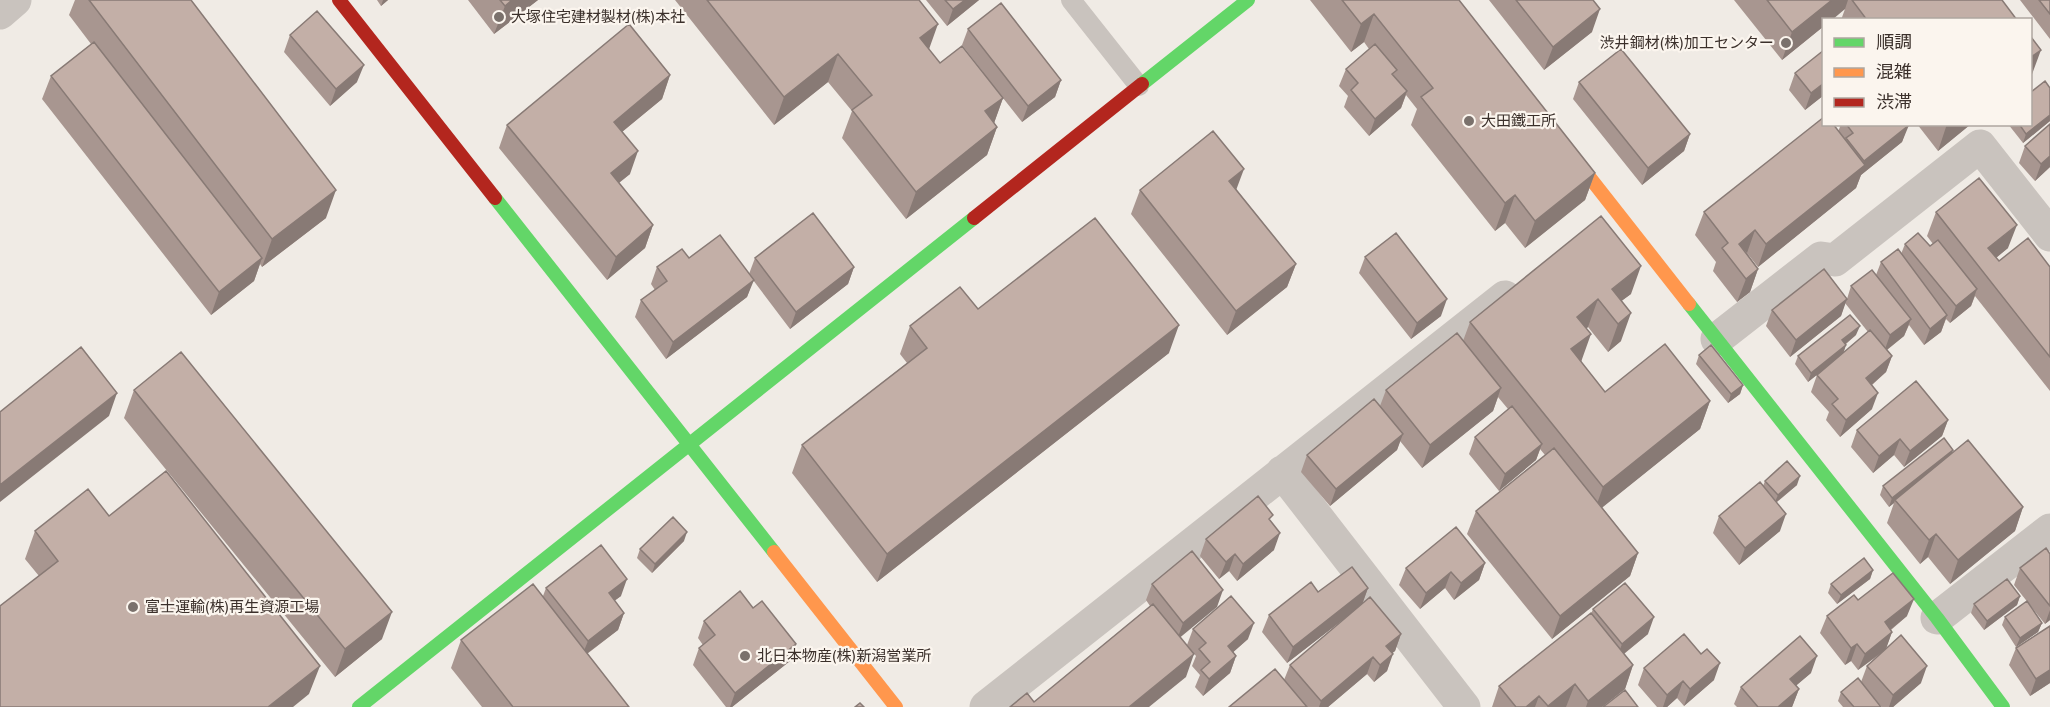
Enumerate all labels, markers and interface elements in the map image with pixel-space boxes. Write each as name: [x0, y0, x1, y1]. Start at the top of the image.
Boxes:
place label: 大塚住宅建材製材(株)本社: [511, 8, 685, 25]
marker: 大塚住宅建材製材(株)本社: [492, 10, 506, 24]
legend: [1822, 18, 2032, 126]
text: 順調: [1876, 31, 1912, 52]
place label: 渋井鋼材(株)加工センター: [1600, 34, 1774, 51]
marker: 渋井鋼材(株)加工センター: [1779, 36, 1793, 50]
text: 混雑: [1876, 61, 1912, 82]
text: 渋滞: [1876, 91, 1912, 112]
place label: 大田鐵工所: [1481, 112, 1556, 129]
marker: 大田鐵工所: [1462, 114, 1476, 128]
place label: 富士運輸(株)再生資源工場: [145, 598, 319, 615]
marker: 富士運輸(株)再生資源工場: [126, 600, 140, 614]
place label: 北日本物産(株)新潟営業所: [757, 647, 931, 664]
marker: 北日本物産(株)新潟営業所: [738, 649, 752, 663]

